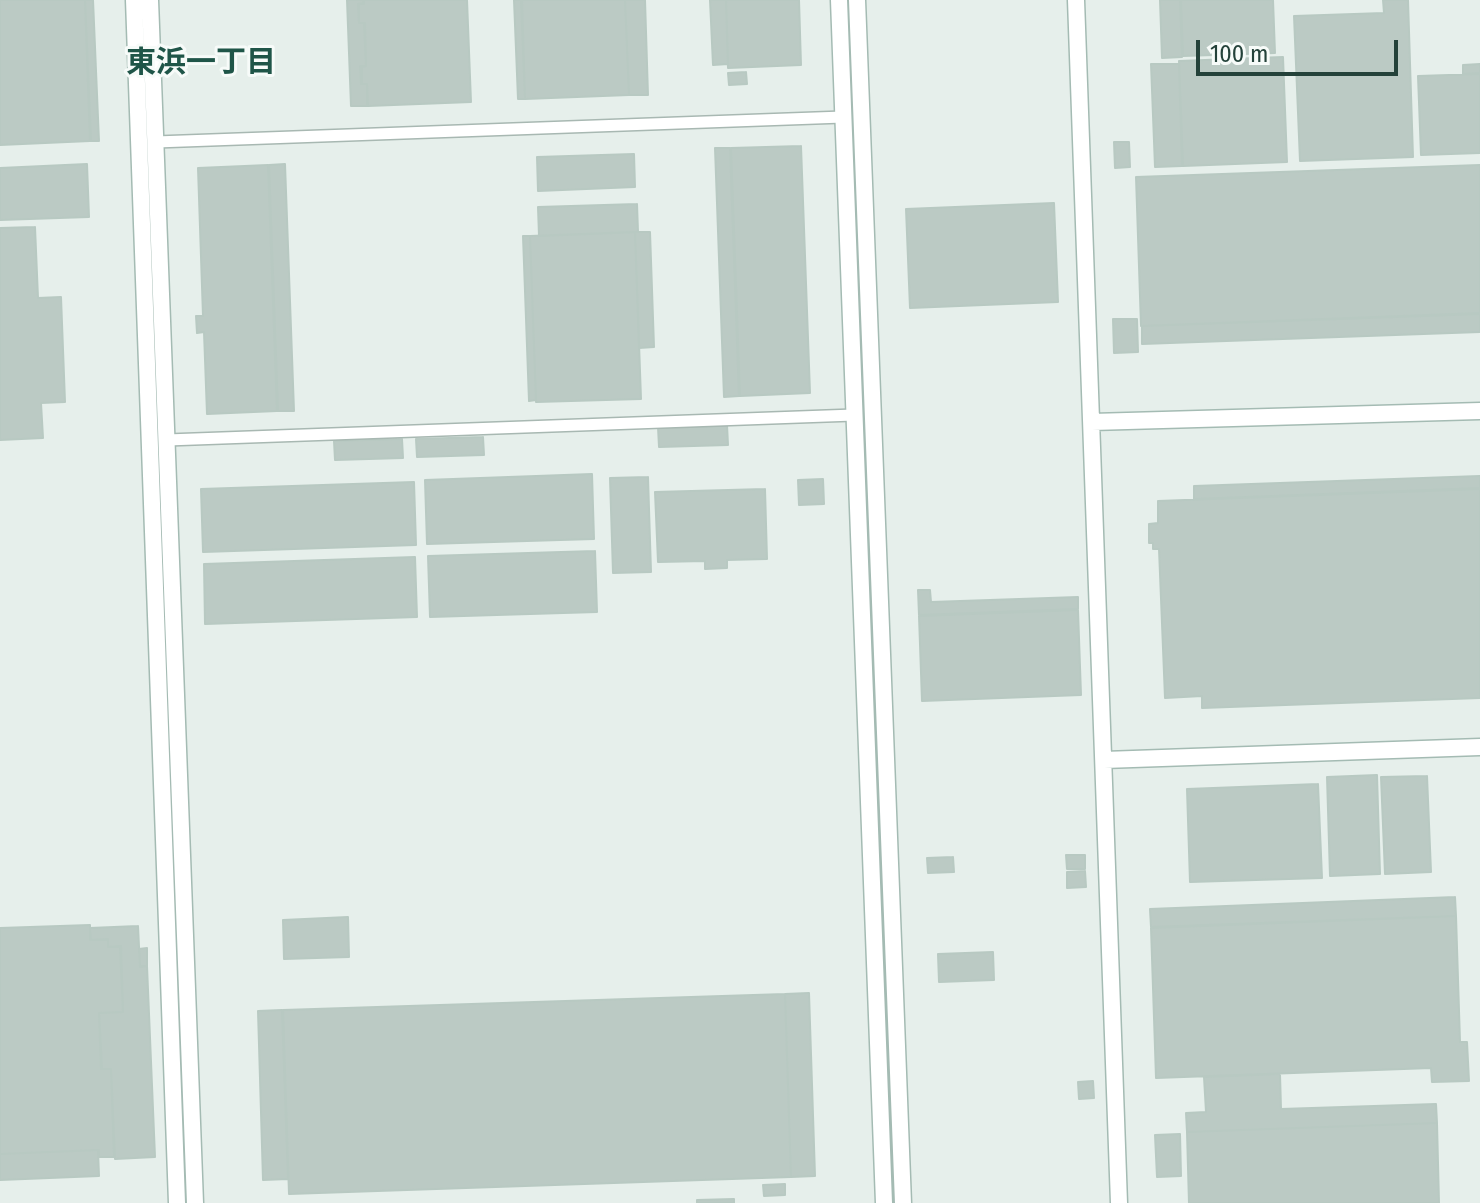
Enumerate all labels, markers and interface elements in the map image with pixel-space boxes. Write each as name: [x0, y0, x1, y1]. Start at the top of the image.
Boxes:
scale bar: [1200, 24, 1402, 74]
text: 100 m: [1210, 40, 1268, 68]
district label: 東浜一丁目: [126, 46, 276, 82]

